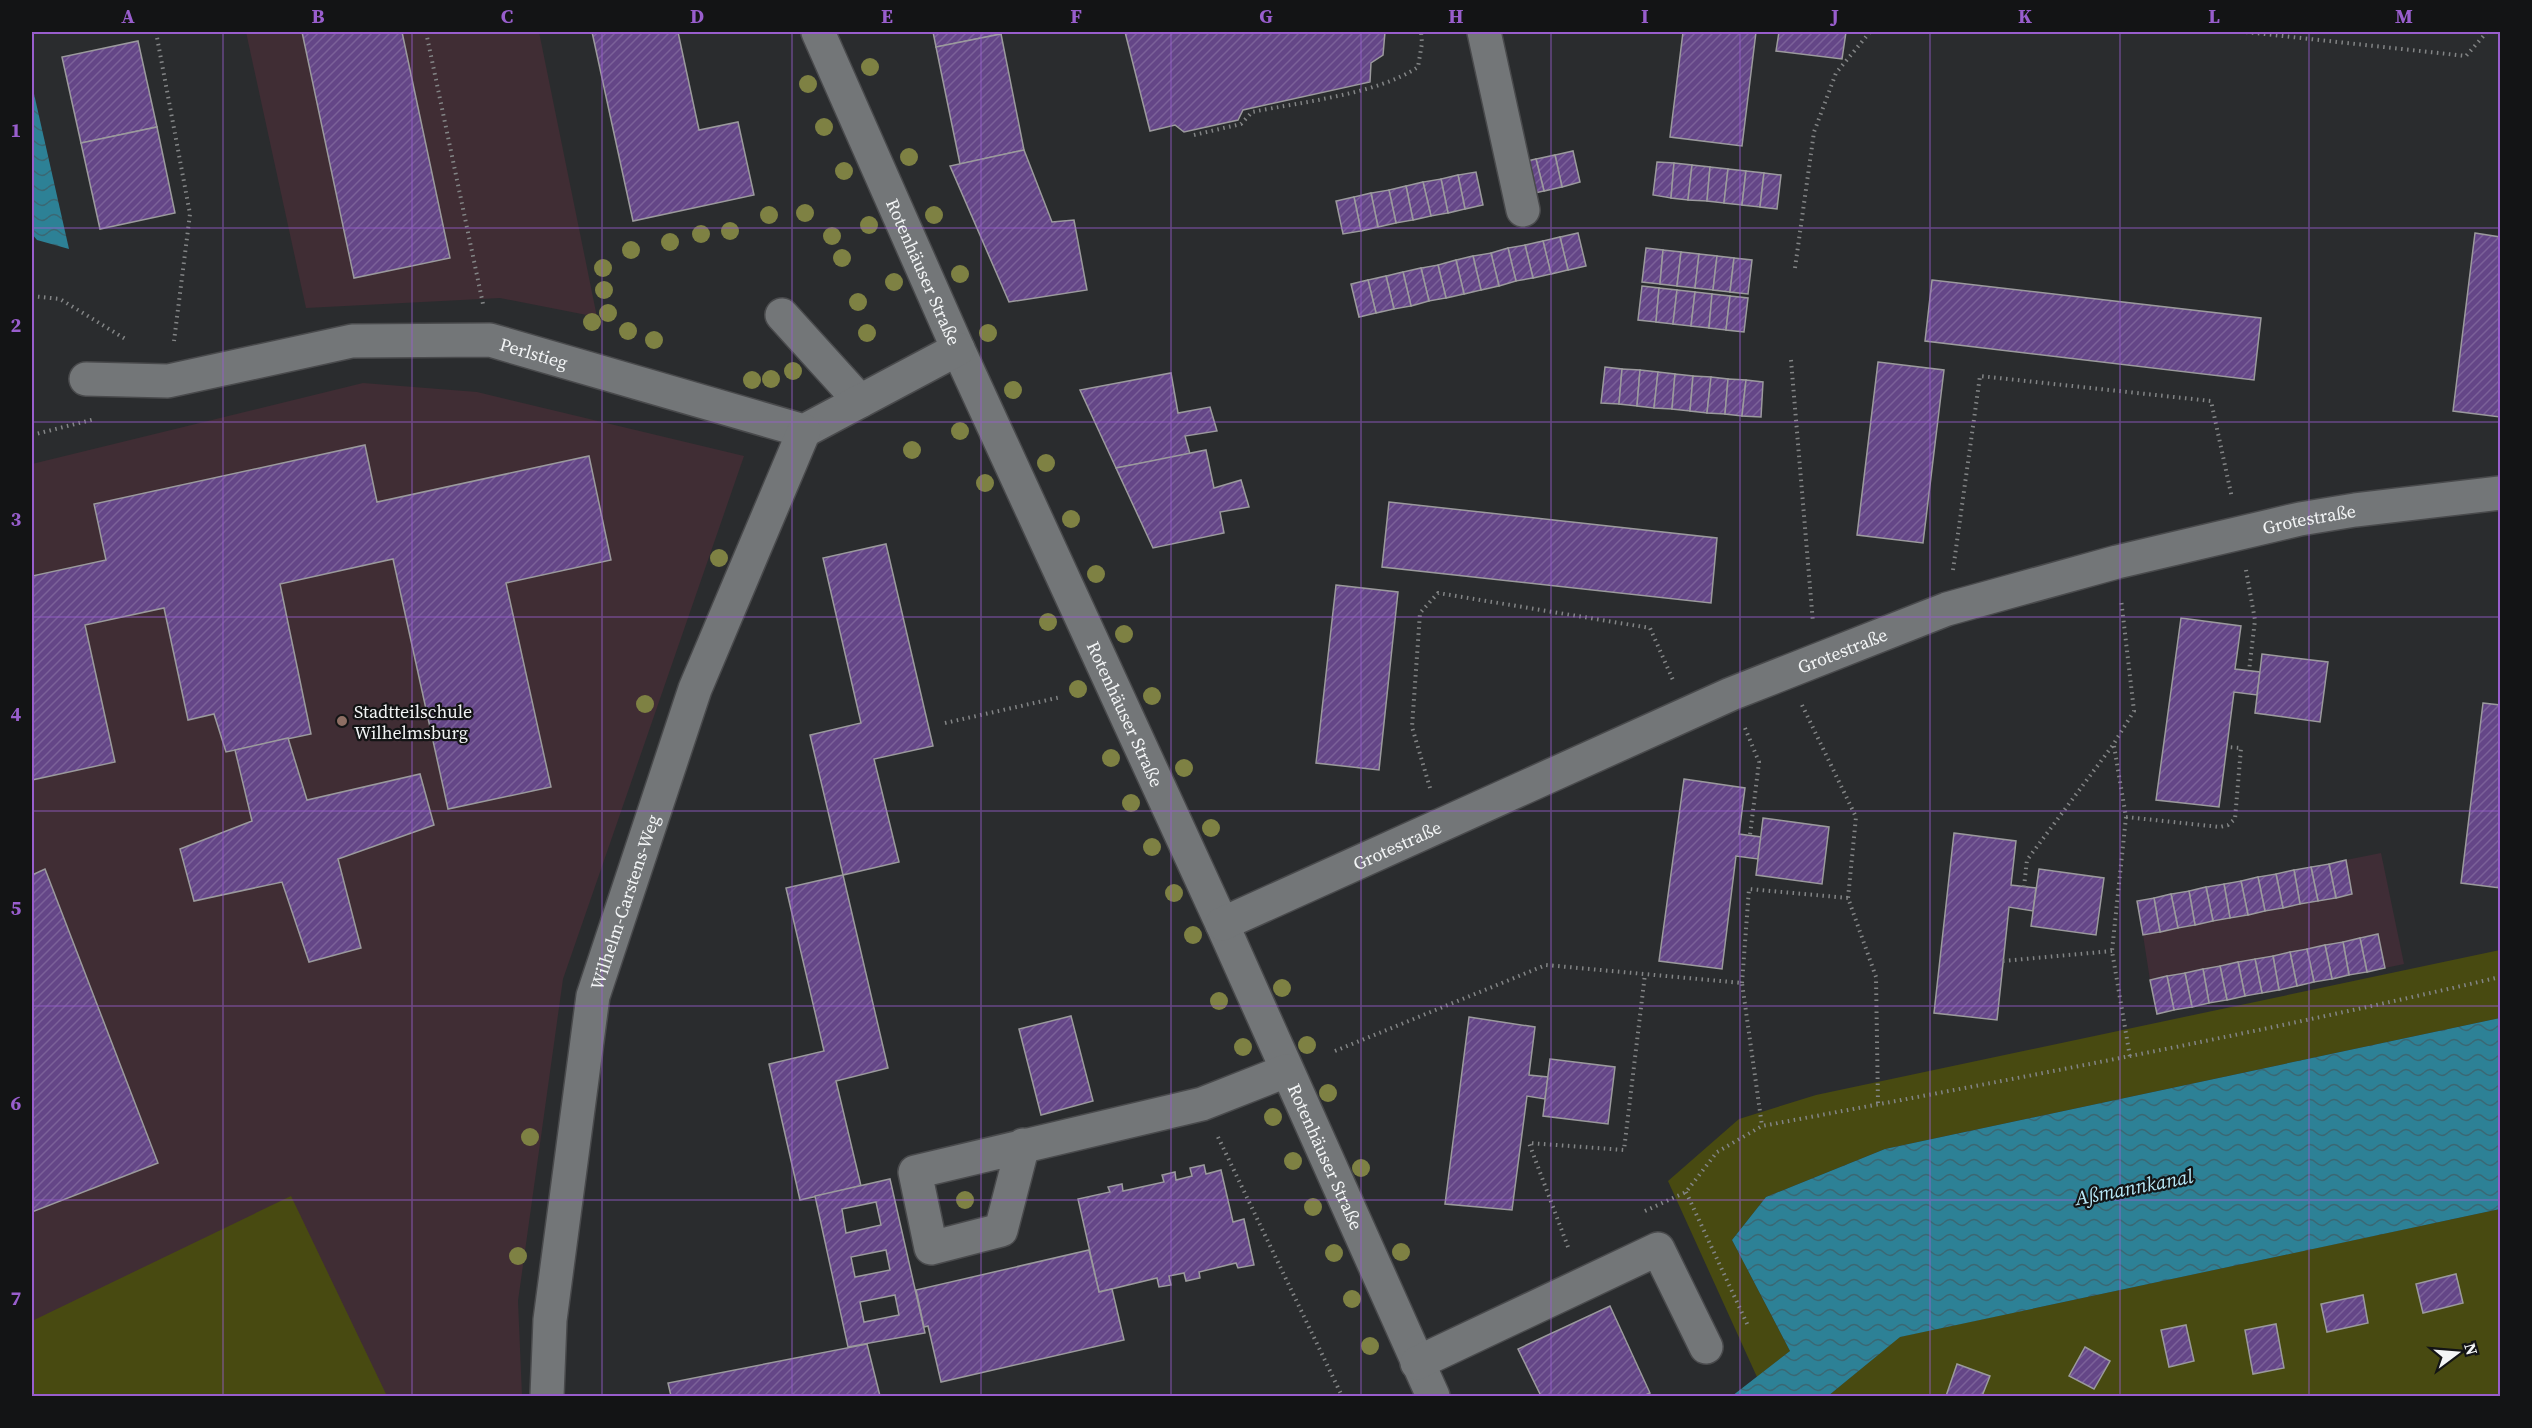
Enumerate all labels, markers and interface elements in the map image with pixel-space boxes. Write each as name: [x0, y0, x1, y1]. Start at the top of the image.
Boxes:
text: A: [121, 2, 135, 30]
text: B: [311, 2, 325, 30]
text: C: [501, 2, 513, 30]
text: D: [690, 2, 704, 30]
text: E: [881, 2, 893, 30]
text: F: [1070, 2, 1082, 30]
text: G: [1259, 2, 1273, 30]
text: H: [1448, 2, 1464, 30]
text: I: [1641, 2, 1649, 30]
text: J: [1829, 2, 1839, 30]
text: K: [2018, 2, 2032, 30]
text: L: [2208, 2, 2220, 30]
text: M: [2395, 2, 2413, 30]
text: 1: [11, 116, 21, 144]
street label: Rotenhäuser Straße: [881, 194, 967, 349]
text: 2: [11, 311, 22, 339]
street label: Perlstieg: [497, 331, 571, 374]
street label: Grotestraße: [2260, 498, 2358, 540]
text: 3: [11, 505, 22, 533]
street label: Grotestraße: [1794, 621, 1891, 679]
street label: Rotenhäuser Straße: [1081, 637, 1170, 791]
place label: Stadtteilschule Wilhelmsburg: [354, 699, 472, 745]
text: 4: [11, 700, 22, 728]
marker: Stadtteilschule Wilhelmsburg: [335, 714, 349, 728]
street label: Wilhelm-Carstens-Weg: [583, 811, 665, 993]
street label: Grotestraße: [1349, 814, 1445, 876]
text: 5: [11, 894, 22, 922]
street label: Rotenhäuser Straße: [1282, 1079, 1370, 1234]
text: 6: [11, 1089, 22, 1117]
water label: Aßmannkanal: [2072, 1162, 2196, 1212]
text: 7: [11, 1284, 22, 1312]
north arrow: [2427, 1323, 2487, 1383]
text: N: [2459, 1340, 2484, 1358]

